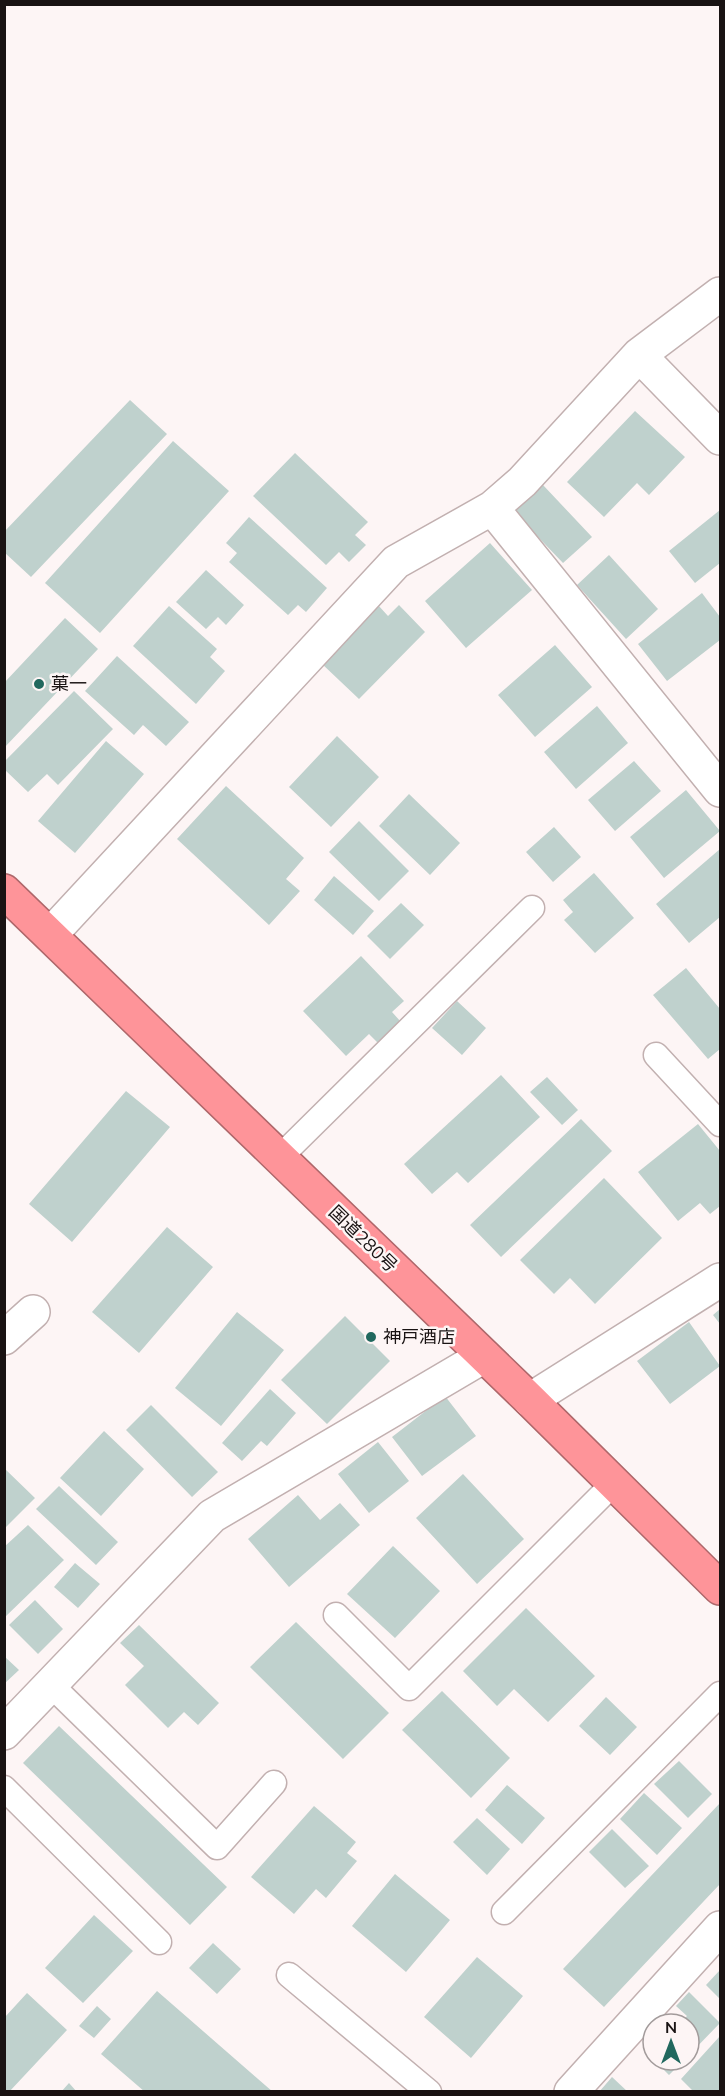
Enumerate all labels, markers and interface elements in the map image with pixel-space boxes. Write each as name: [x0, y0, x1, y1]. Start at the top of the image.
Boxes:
place label: 菓一: [51, 672, 87, 695]
marker: 菓一: [32, 677, 46, 691]
street label: 国道280号: [324, 1200, 402, 1277]
place label: 神戸酒店: [383, 1325, 455, 1348]
marker: 神戸酒店: [364, 1330, 378, 1344]
north arrow: [641, 2012, 701, 2072]
text: N: [665, 2017, 677, 2037]

